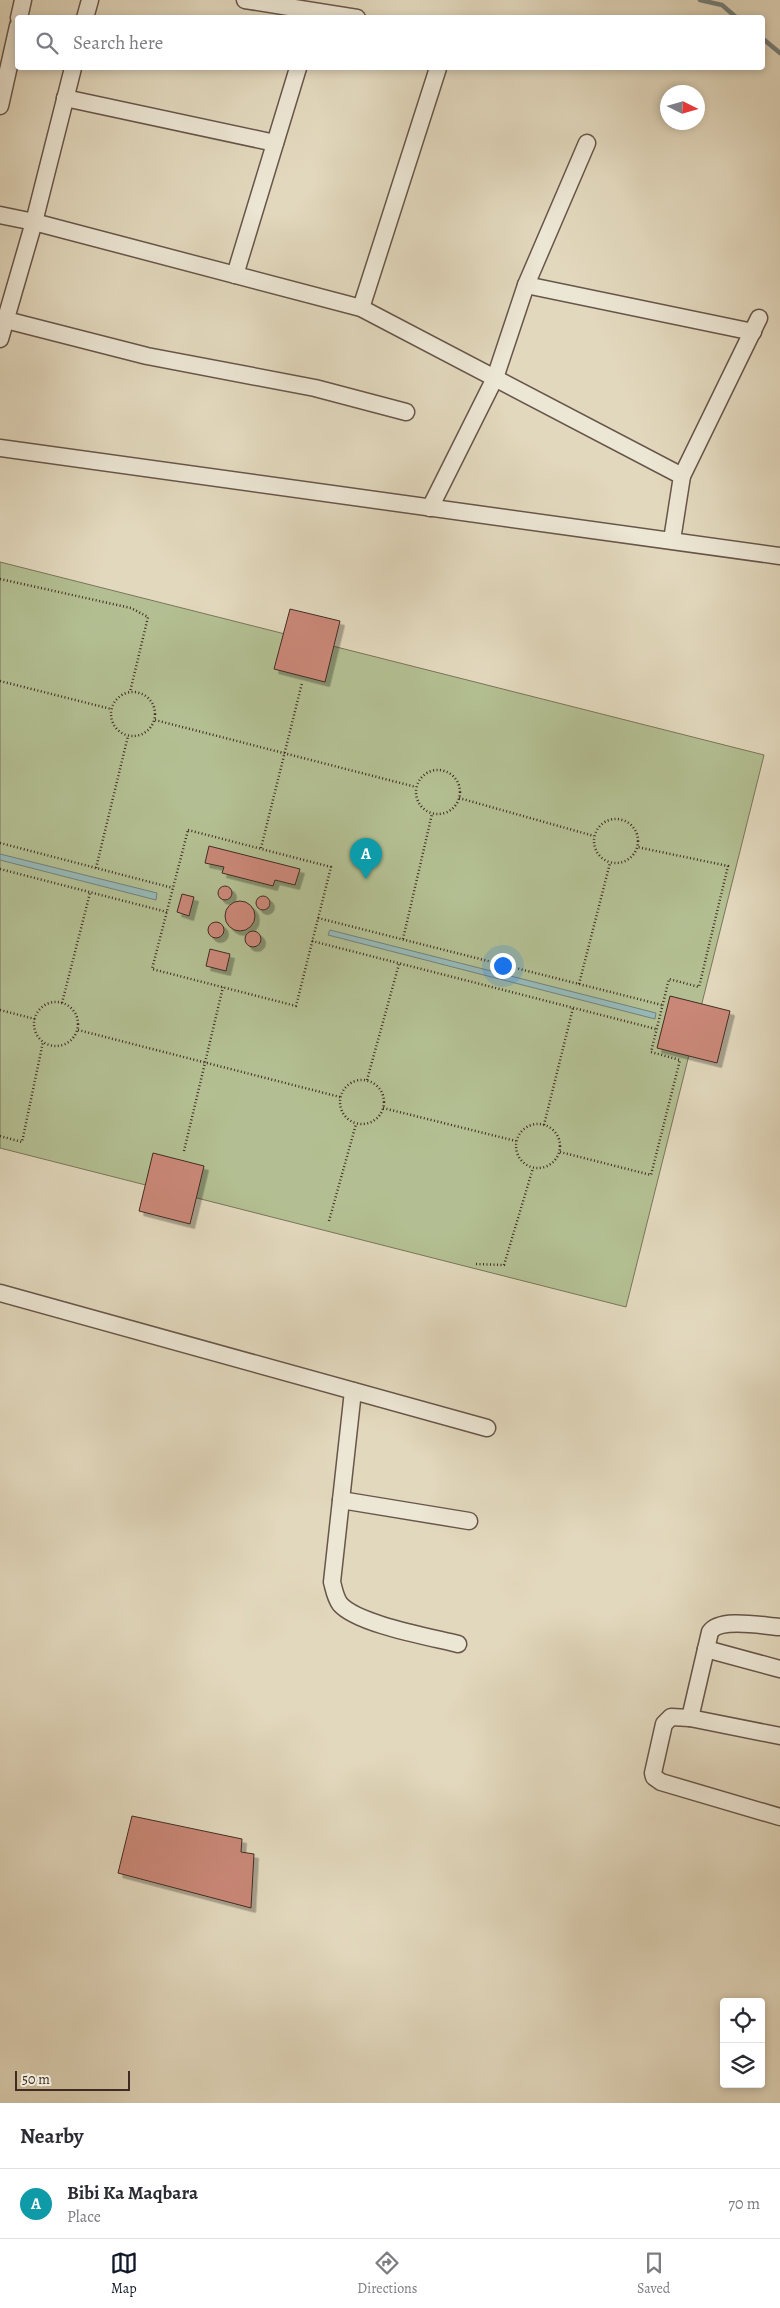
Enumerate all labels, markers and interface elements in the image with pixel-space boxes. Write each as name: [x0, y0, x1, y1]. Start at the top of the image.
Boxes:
search box: [15, 15, 765, 70]
icon: search: [33, 29, 61, 57]
text: Search here: [73, 30, 163, 56]
north arrow: [660, 85, 705, 130]
pin: A: [350, 838, 382, 879]
your location: [490, 953, 516, 979]
map controls: [720, 1998, 765, 2088]
button: locate: [720, 1998, 765, 2043]
button: layers: [720, 2043, 765, 2088]
scale bar: [15, 2068, 130, 2091]
text: 50 m: [22, 2070, 50, 2089]
text: Nearby: [20, 2122, 83, 2150]
text: Bibi Ka Maqbara: [67, 2180, 198, 2206]
text: A: [31, 2193, 41, 2215]
text: 70 m: [728, 2193, 760, 2215]
text: Place: [67, 2206, 101, 2228]
tab: Map: [110, 2249, 138, 2298]
tab: Directions: [357, 2249, 417, 2298]
tab: Saved: [637, 2249, 670, 2298]

